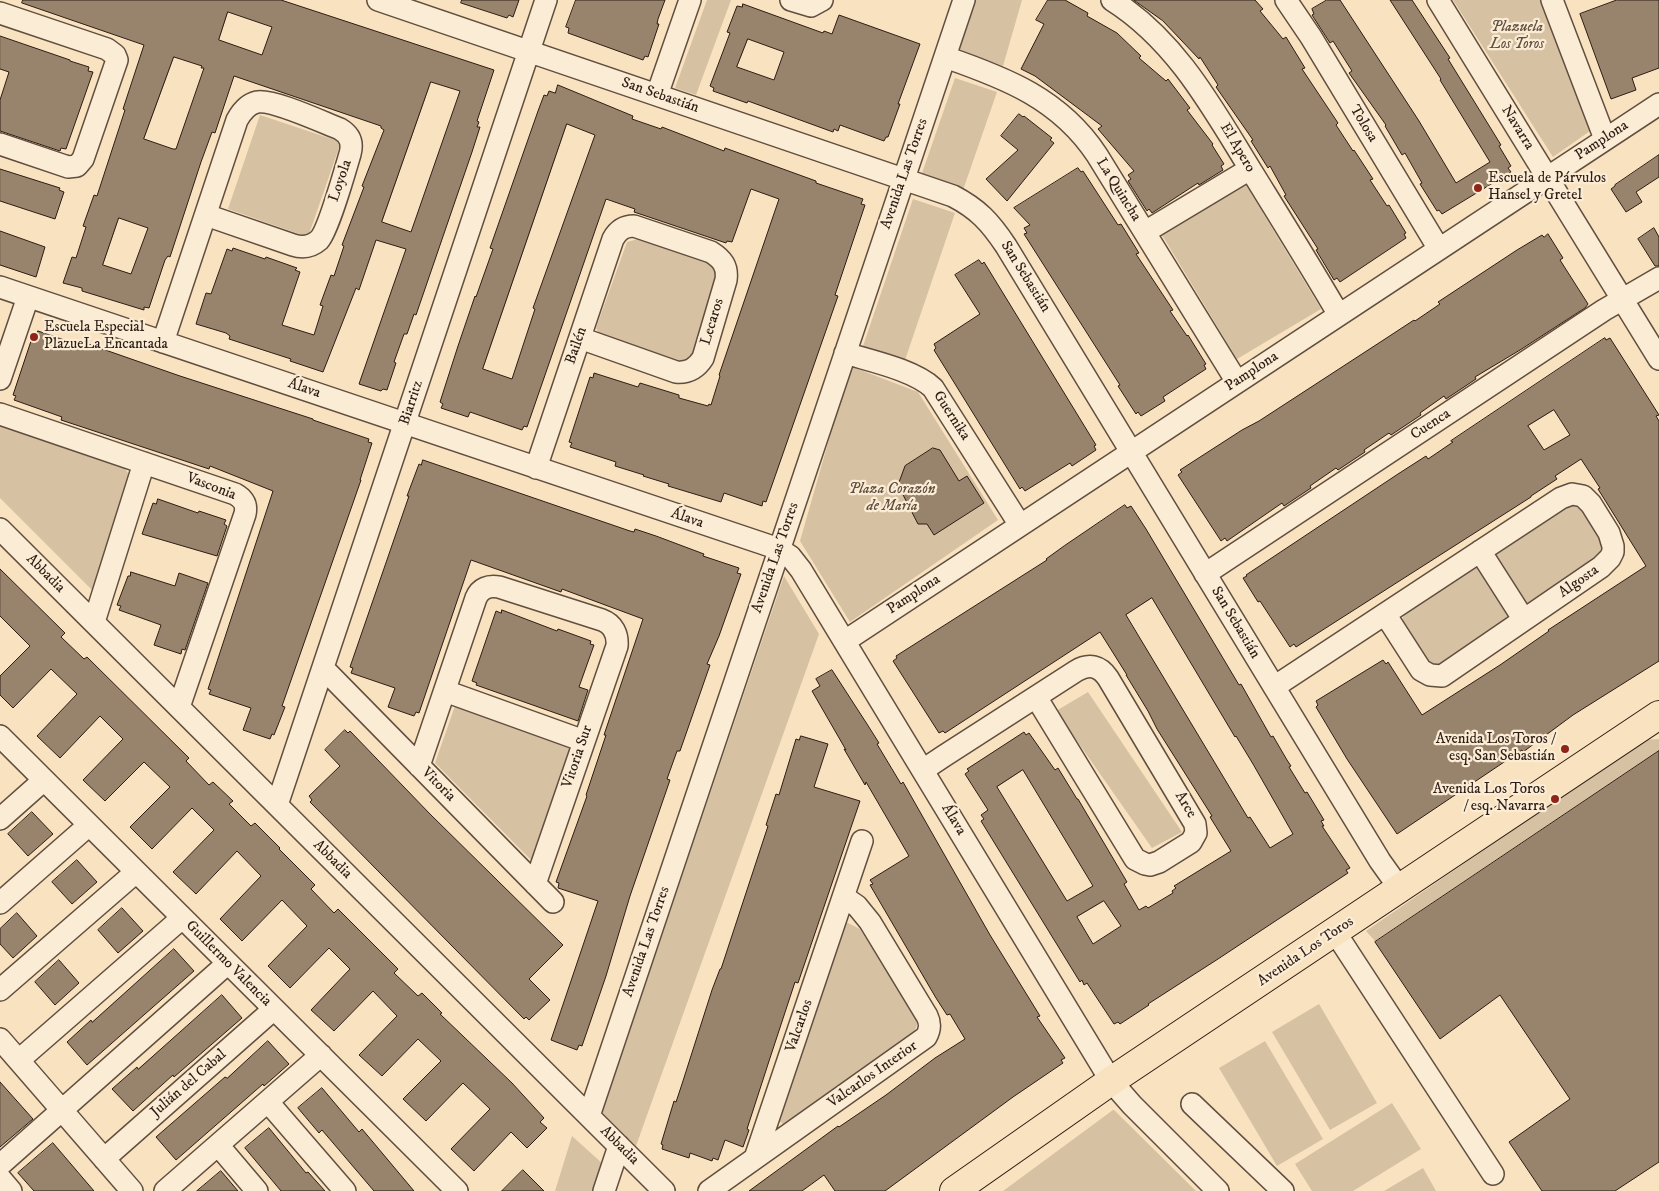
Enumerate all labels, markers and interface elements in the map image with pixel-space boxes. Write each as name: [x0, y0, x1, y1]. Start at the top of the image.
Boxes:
park label: Plazuela Los Toros: [1490, 19, 1544, 54]
street label: San Sebastián: [619, 74, 701, 118]
street label: Tolosa: [1345, 102, 1381, 146]
street label: Navarra: [1496, 103, 1538, 153]
street label: Avenida Las Torres: [878, 116, 932, 232]
street label: Pamplona: [1572, 117, 1632, 165]
street label: El Apero: [1215, 120, 1259, 176]
street label: La Quincha: [1092, 155, 1144, 225]
street label: Loyola: [325, 158, 357, 204]
place label: Escuela de Párvulos Hansel y Gretel: [1488, 170, 1606, 205]
marker: Escuela de Párvulos Hansel y Gretel: [1472, 182, 1484, 194]
street label: San Sebastián: [996, 238, 1054, 316]
street label: Lecaros: [697, 297, 729, 347]
place label: Escuela Especial PlazueLa Encantada: [44, 319, 168, 354]
street label: Bailén: [562, 325, 592, 367]
marker: Escuela Especial PlazueLa Encantada: [28, 331, 40, 343]
street label: Pamplona: [1222, 348, 1282, 396]
street label: Álava: [285, 375, 323, 403]
street label: Biarritz: [396, 378, 428, 428]
street label: Guernika: [928, 388, 974, 444]
street label: Cuenca: [1408, 405, 1454, 445]
street label: Vasconia: [184, 469, 238, 505]
park label: Plaza Corazón de María: [849, 481, 935, 516]
street label: Avenida Las Torres: [749, 500, 803, 616]
street label: Álava: [668, 505, 706, 533]
street label: Abbadia: [22, 551, 68, 597]
street label: Algosta: [1555, 562, 1603, 602]
street label: Pamplona: [884, 571, 944, 619]
street label: San Sebastián: [1207, 584, 1263, 662]
street label: Vitoria Sur: [559, 723, 597, 791]
place label: Avenida Los Toros / esq. San Sebastián: [1436, 731, 1555, 766]
marker: Avenida Los Toros / esq. San Sebastián: [1559, 743, 1571, 755]
street label: Vitoria: [417, 764, 459, 806]
place label: Avenida Los Toros / esq. Navarra: [1433, 781, 1545, 816]
street label: Arce: [1170, 788, 1200, 822]
marker: Avenida Los Toros / esq. Navarra: [1549, 793, 1561, 805]
street label: Álava: [937, 801, 969, 839]
street label: Abbadia: [309, 837, 355, 883]
street label: Avenida Las Torres: [620, 884, 674, 1000]
street label: Avenida Los Toros: [1255, 913, 1357, 991]
street label: Guillermo Valencia: [181, 917, 275, 1011]
street label: Valcarlos: [783, 997, 817, 1055]
street label: Valcarlos Interior: [825, 1038, 921, 1112]
street label: Julián del Cabal: [147, 1046, 231, 1122]
street label: Abbadia: [596, 1123, 642, 1169]

